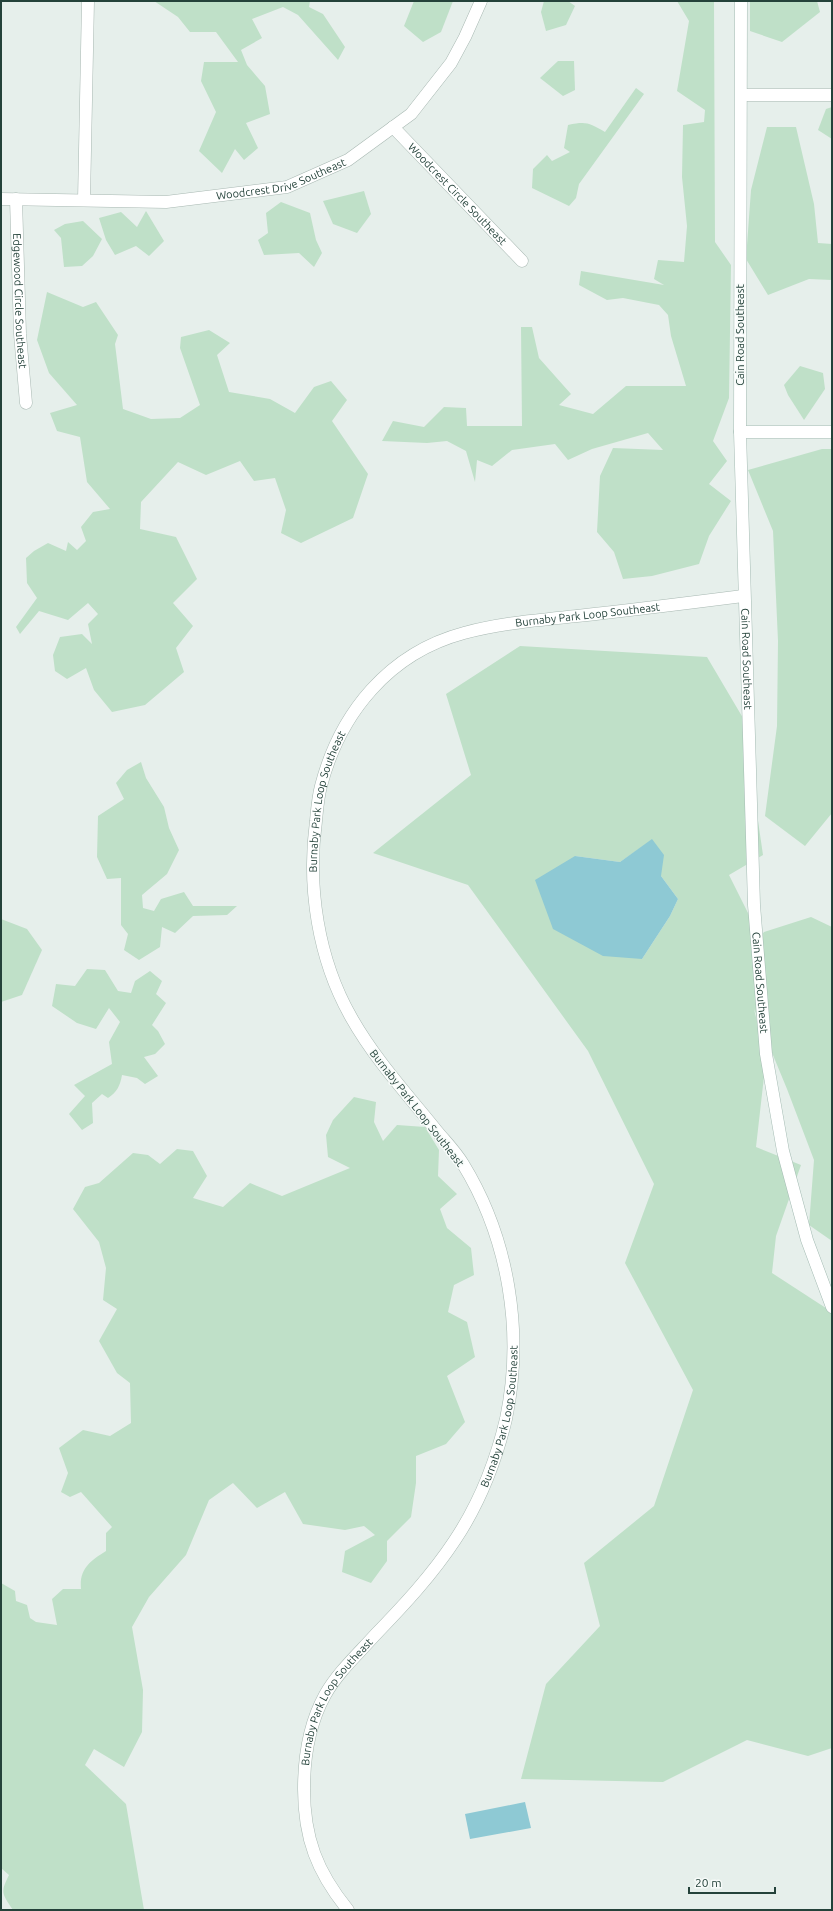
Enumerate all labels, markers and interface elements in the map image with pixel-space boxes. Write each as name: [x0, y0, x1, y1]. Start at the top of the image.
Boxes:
street label: Woodcrest Circle Southeast: [406, 141, 510, 248]
street label: Woodcrest Drive Southeast: [215, 156, 348, 202]
street label: Edgewood Circle Southeast: [11, 233, 29, 370]
street label: Cain Road Southeast: [734, 283, 746, 386]
street label: Burnaby Park Loop Southeast: [514, 600, 661, 629]
street label: Cain Road Southeast: [739, 608, 754, 711]
street label: Burnaby Park Loop Southeast: [307, 728, 348, 872]
street label: Cain Road Southeast: [750, 931, 770, 1034]
street label: Burnaby Park Loop Southeast: [368, 1047, 467, 1169]
street label: Burnaby Park Loop Southeast: [478, 1345, 519, 1489]
street label: Burnaby Park Loop Southeast: [299, 1635, 375, 1766]
scale bar: [689, 1869, 775, 1895]
text: 20 m: [695, 1876, 722, 1889]

